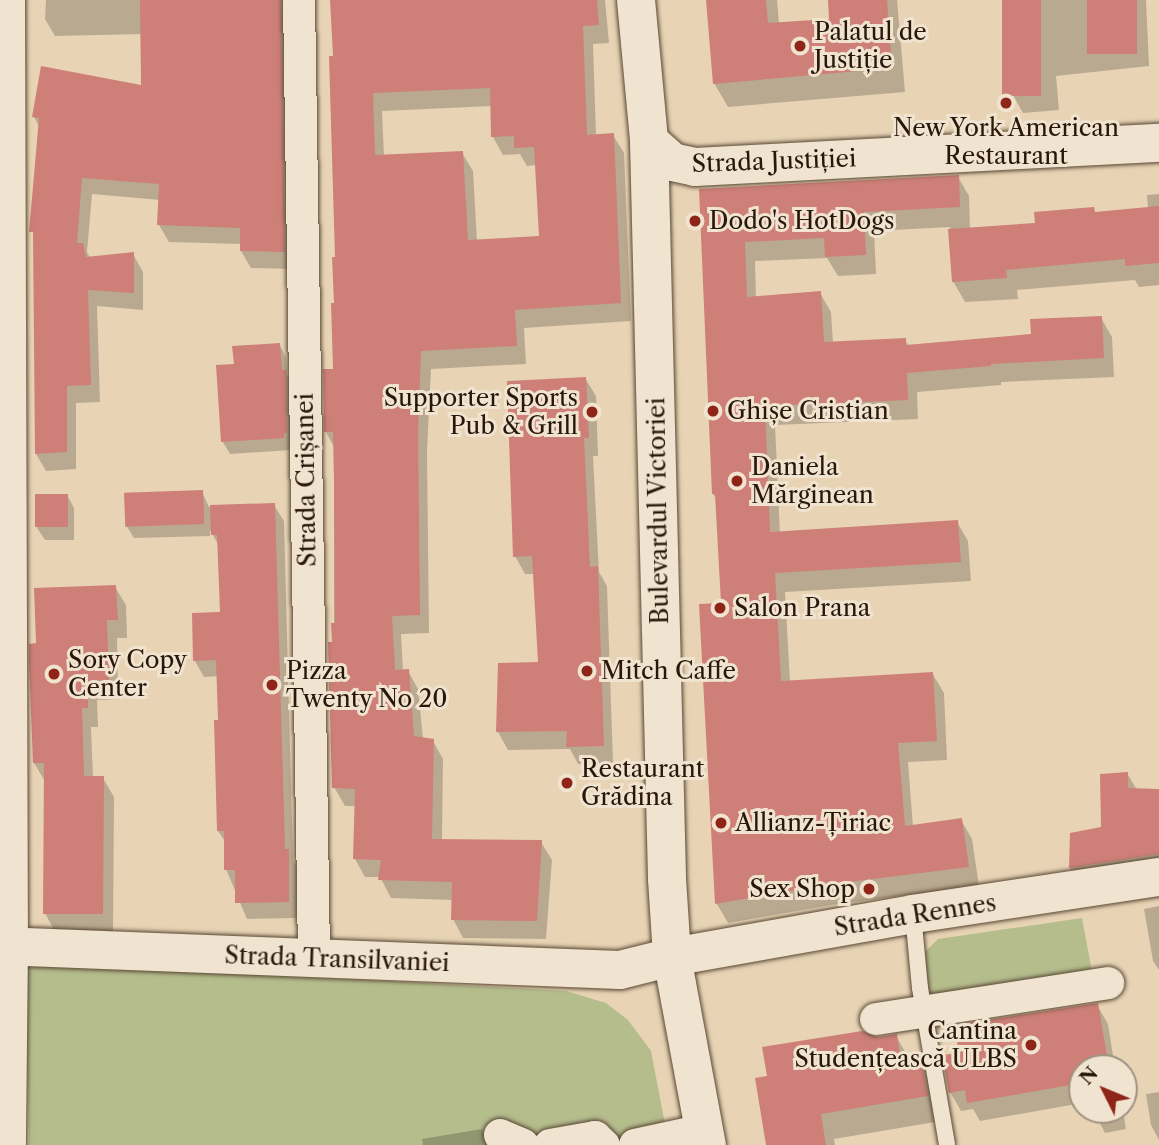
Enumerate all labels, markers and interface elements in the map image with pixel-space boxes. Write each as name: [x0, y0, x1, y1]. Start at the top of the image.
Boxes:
place label: Palatul de Justiție: [814, 18, 927, 74]
marker: Palatul de Justiție: [792, 38, 808, 54]
marker: New York American Restaurant: [998, 95, 1014, 111]
place label: New York American Restaurant: [891, 114, 1121, 170]
street label: Strada Justiției: [691, 144, 857, 178]
place label: Dodo's HotDogs: [709, 207, 894, 235]
marker: Dodo's HotDogs: [687, 213, 703, 229]
place label: Supporter Sports Pub & Grill: [383, 384, 578, 440]
street label: Strada Crișanei: [290, 393, 322, 567]
street label: Bulevardul Victoriei: [642, 397, 674, 625]
place label: Ghișe Cristian: [727, 397, 889, 425]
marker: Ghișe Cristian: [705, 403, 721, 419]
marker: Supporter Sports Pub & Grill: [584, 404, 600, 420]
place label: Daniela Mărginean: [751, 453, 874, 509]
marker: Daniela Mărginean: [729, 473, 745, 489]
place label: Salon Prana: [734, 594, 870, 622]
marker: Salon Prana: [712, 600, 728, 616]
place label: Sory Copy Center: [68, 646, 188, 702]
place label: Pizza Twenty No 20: [286, 657, 448, 713]
place label: Mitch Caffe: [601, 657, 736, 685]
marker: Mitch Caffe: [579, 663, 595, 679]
marker: Sory Copy Center: [46, 666, 62, 682]
marker: Pizza Twenty No 20: [264, 677, 280, 693]
place label: Restaurant Grădina: [581, 755, 704, 811]
marker: Restaurant Grădina: [559, 775, 575, 791]
place label: Allianz-Țiriac: [735, 809, 891, 837]
marker: Allianz-Țiriac: [713, 815, 729, 831]
place label: Sex Shop: [749, 875, 855, 903]
marker: Sex Shop: [861, 881, 877, 897]
street label: Strada Rennes: [832, 888, 998, 942]
street label: Strada Transilvaniei: [224, 941, 450, 977]
place label: Cantina Studențească ULBS: [794, 1017, 1017, 1073]
marker: Cantina Studențească ULBS: [1023, 1037, 1039, 1053]
north arrow: [1068, 1054, 1138, 1124]
text: N: [1075, 1062, 1103, 1090]

